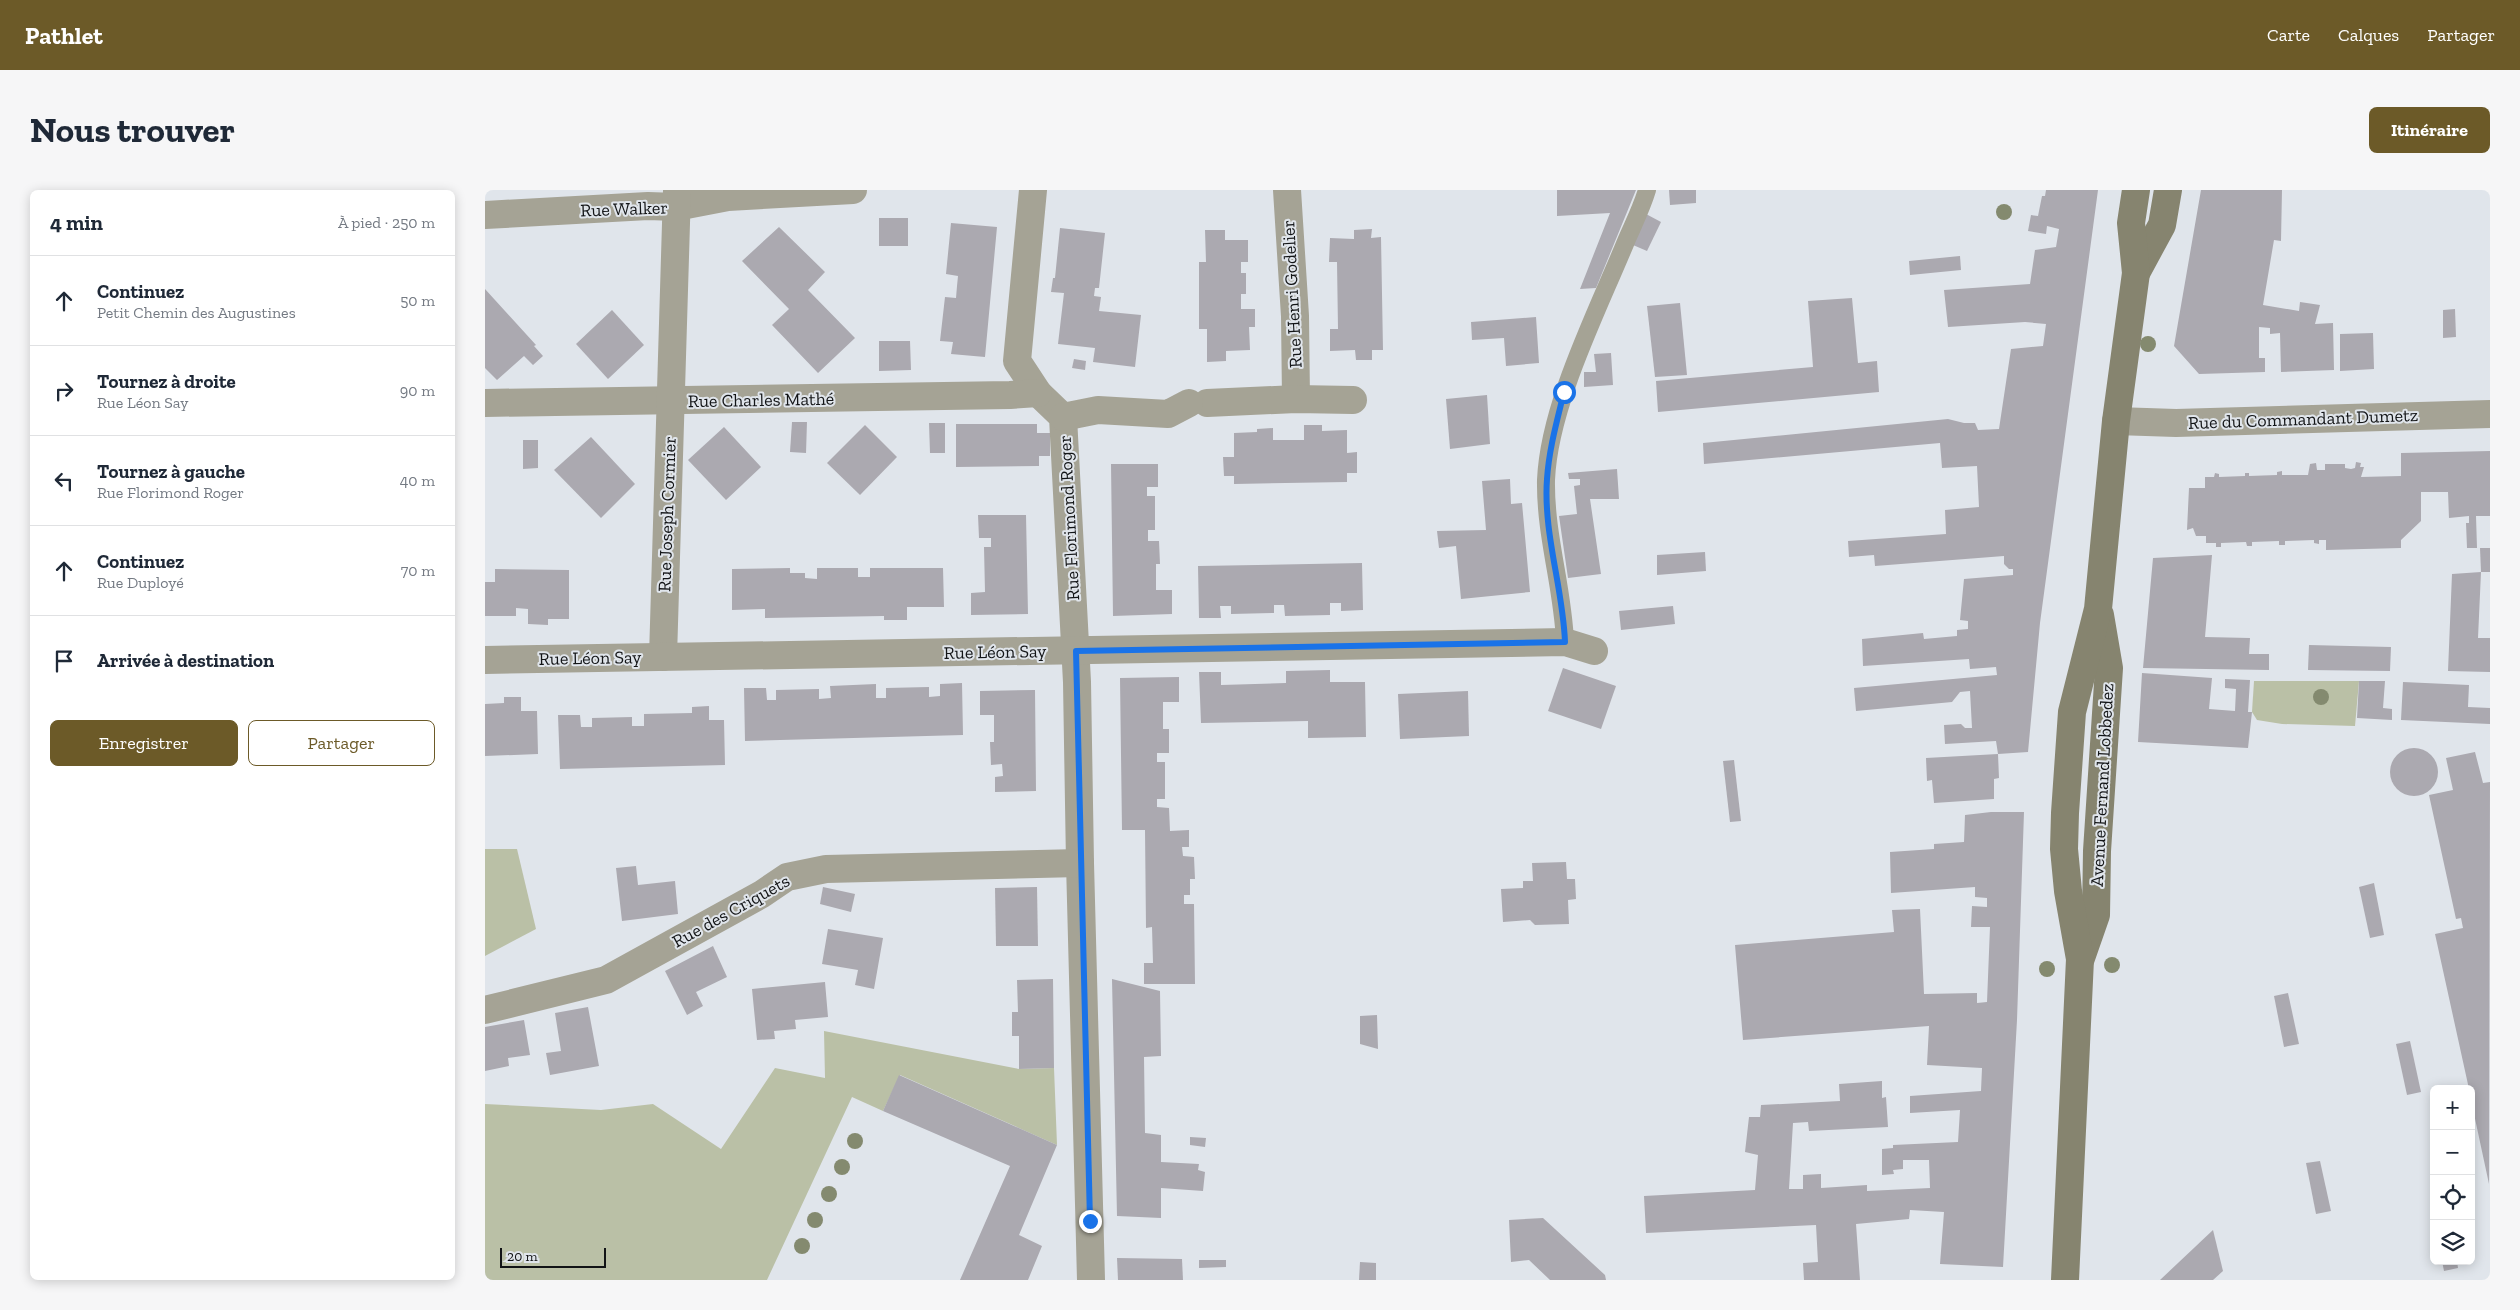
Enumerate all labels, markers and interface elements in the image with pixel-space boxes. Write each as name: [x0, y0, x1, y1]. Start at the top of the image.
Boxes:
text: Pathlet: [25, 21, 103, 50]
text: Carte: [2267, 24, 2310, 46]
text: Calques: [2338, 24, 2399, 46]
text: Partager: [2427, 24, 2495, 46]
button: Itinéraire: [2369, 107, 2490, 153]
text: Nous trouver: [30, 109, 235, 151]
street label: Rue Walker: [580, 196, 668, 222]
text: 4 min: [50, 210, 103, 235]
text: À pied · 250 m: [338, 213, 435, 232]
street label: Rue Henri Godelier: [1277, 219, 1307, 369]
text: Continuez: [97, 280, 184, 303]
icon: ahead: [50, 287, 78, 315]
text: 50 m: [400, 291, 435, 310]
text: Petit Chemin des Augustines: [97, 303, 296, 322]
text: Tournez à droite: [97, 370, 236, 393]
icon: right: [50, 377, 78, 405]
text: 90 m: [400, 381, 435, 400]
route start: [1553, 381, 1576, 404]
street label: Rue Charles Mathé: [688, 388, 834, 412]
text: Rue Léon Say: [97, 393, 188, 412]
street label: Rue du Commandant Dumetz: [2188, 404, 2418, 434]
street label: Rue Florimond Roger: [1054, 435, 1084, 601]
street label: Rue Joseph Cormier: [653, 436, 681, 592]
text: Tournez à gauche: [97, 460, 245, 483]
icon: left: [50, 467, 78, 495]
text: 40 m: [400, 471, 435, 490]
text: Rue Florimond Roger: [97, 483, 244, 502]
text: Continuez: [97, 550, 184, 573]
icon: ahead: [50, 557, 78, 585]
text: 70 m: [401, 561, 435, 580]
text: Rue Duployé: [97, 573, 184, 592]
street label: Rue Léon Say: [943, 640, 1047, 664]
street label: Rue Léon Say: [538, 646, 642, 670]
icon: arrive: [50, 647, 78, 675]
text: Arrivée à destination: [97, 649, 274, 672]
street label: Avenue Fernand Lobbedez: [2086, 683, 2118, 887]
button: Enregistrer: [50, 720, 238, 766]
button: Partager: [248, 720, 435, 766]
street label: Rue des Criquets: [668, 870, 794, 952]
map controls: [2430, 1085, 2475, 1265]
button: +: [2430, 1085, 2475, 1130]
button: −: [2430, 1130, 2475, 1175]
button: locate: [2430, 1175, 2475, 1220]
route end: [1079, 1210, 1102, 1233]
button: layers: [2430, 1220, 2475, 1265]
scale bar: [500, 1245, 606, 1268]
text: 20 m: [507, 1248, 538, 1265]

